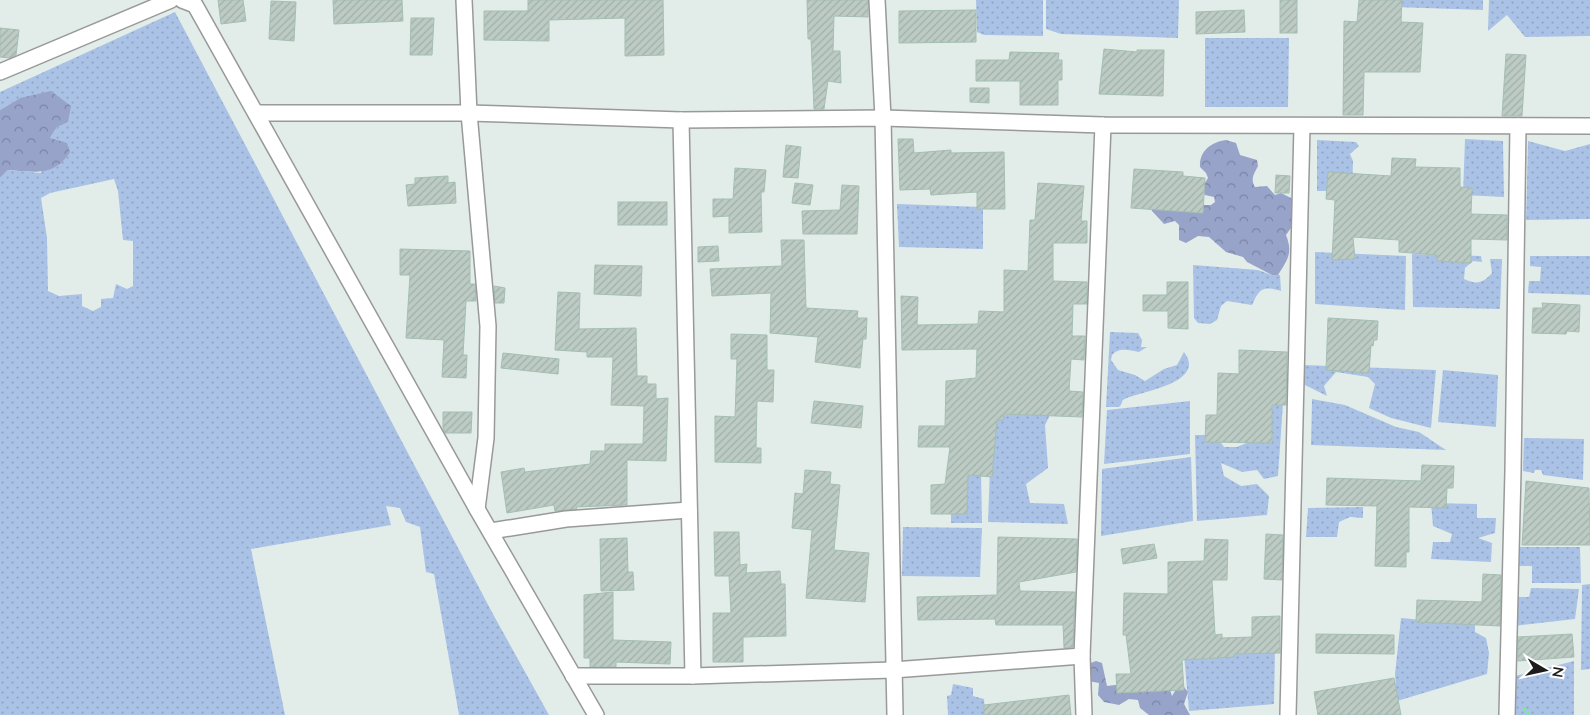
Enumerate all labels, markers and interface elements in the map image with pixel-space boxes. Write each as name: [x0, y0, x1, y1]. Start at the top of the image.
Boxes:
north arrow: [1520, 645, 1570, 695]
text: N: [1549, 665, 1568, 679]

